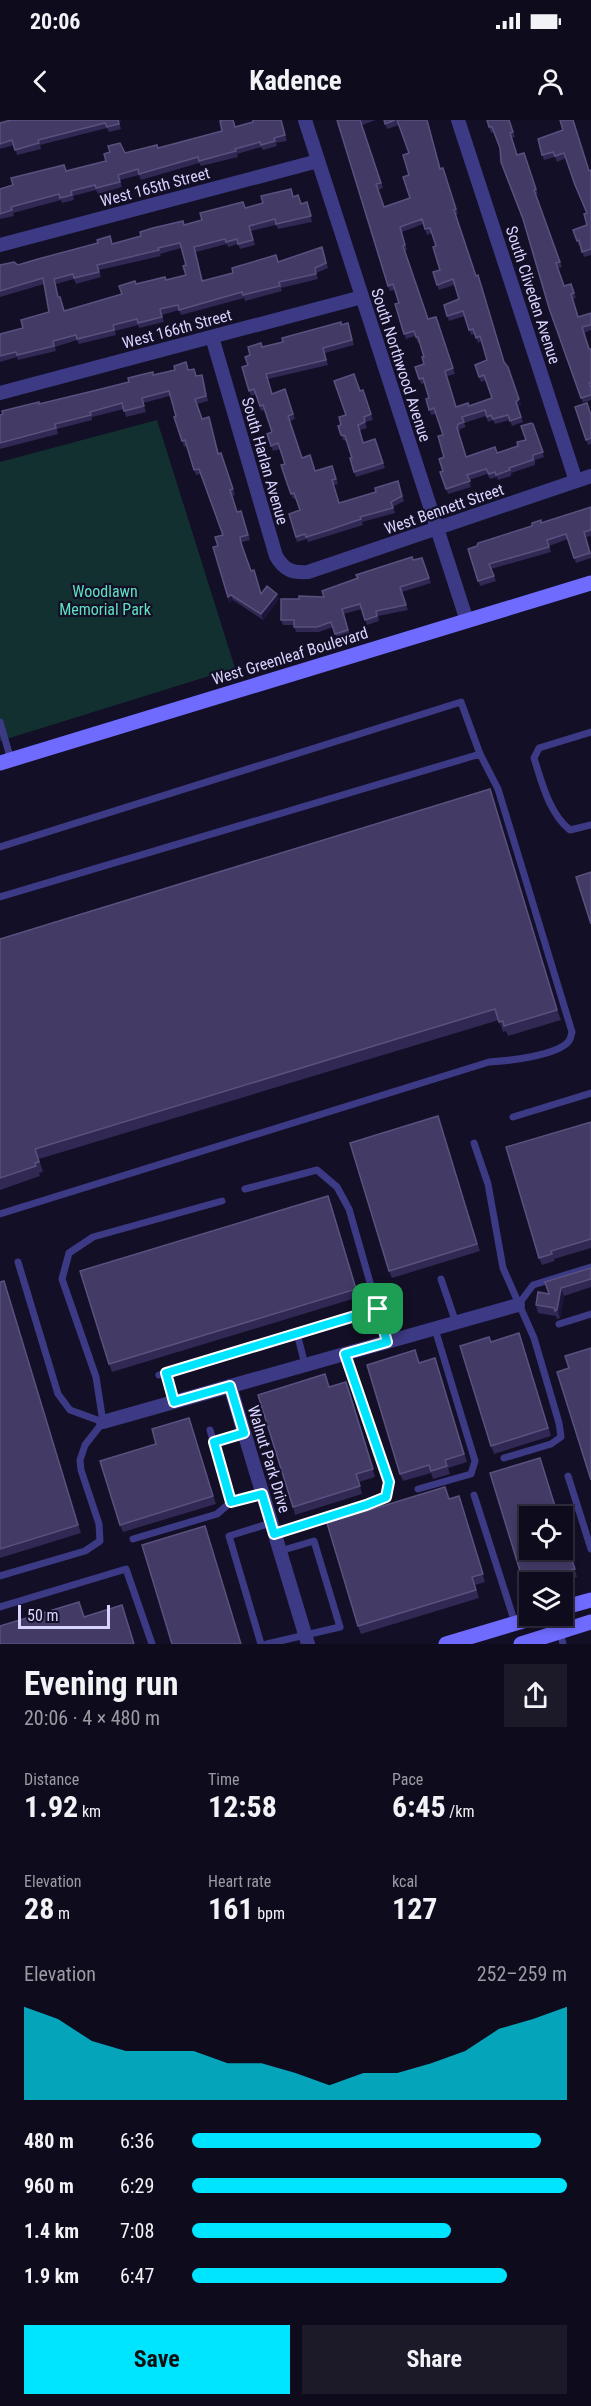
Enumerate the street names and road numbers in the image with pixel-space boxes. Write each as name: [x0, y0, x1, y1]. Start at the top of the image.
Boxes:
street label: West 165th Street: [98, 163, 212, 211]
street label: South Cliveden Avenue: [502, 224, 564, 366]
street label: South Northwood Avenue: [367, 286, 435, 444]
street label: West 166th Street: [120, 305, 234, 353]
street label: South Harlan Avenue: [238, 395, 292, 527]
street label: West Bennett Street: [382, 480, 506, 538]
street label: West Greenleaf Boulevard: [210, 623, 370, 689]
street label: Walnut Park Drive: [244, 1403, 294, 1515]

